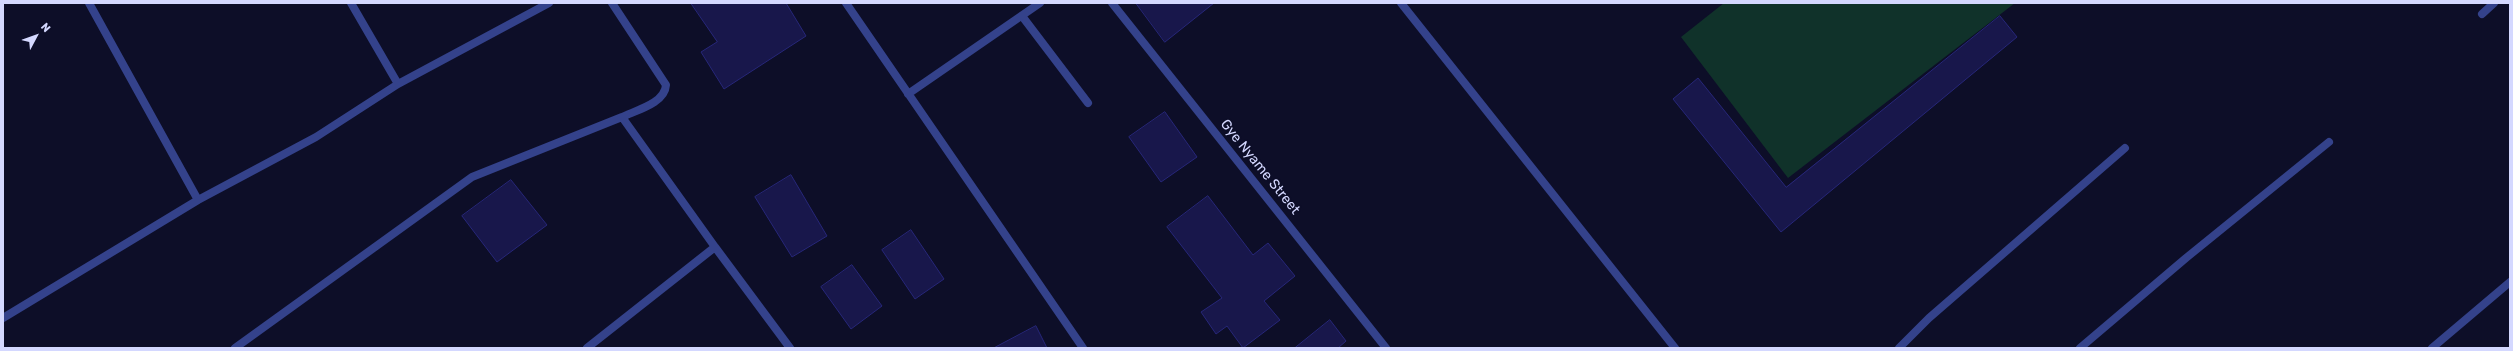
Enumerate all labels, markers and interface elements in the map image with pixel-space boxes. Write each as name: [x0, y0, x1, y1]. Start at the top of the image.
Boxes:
north arrow: [16, 16, 56, 56]
text: N: [38, 21, 53, 35]
street label: Gye Nyame Street: [1217, 116, 1303, 218]

